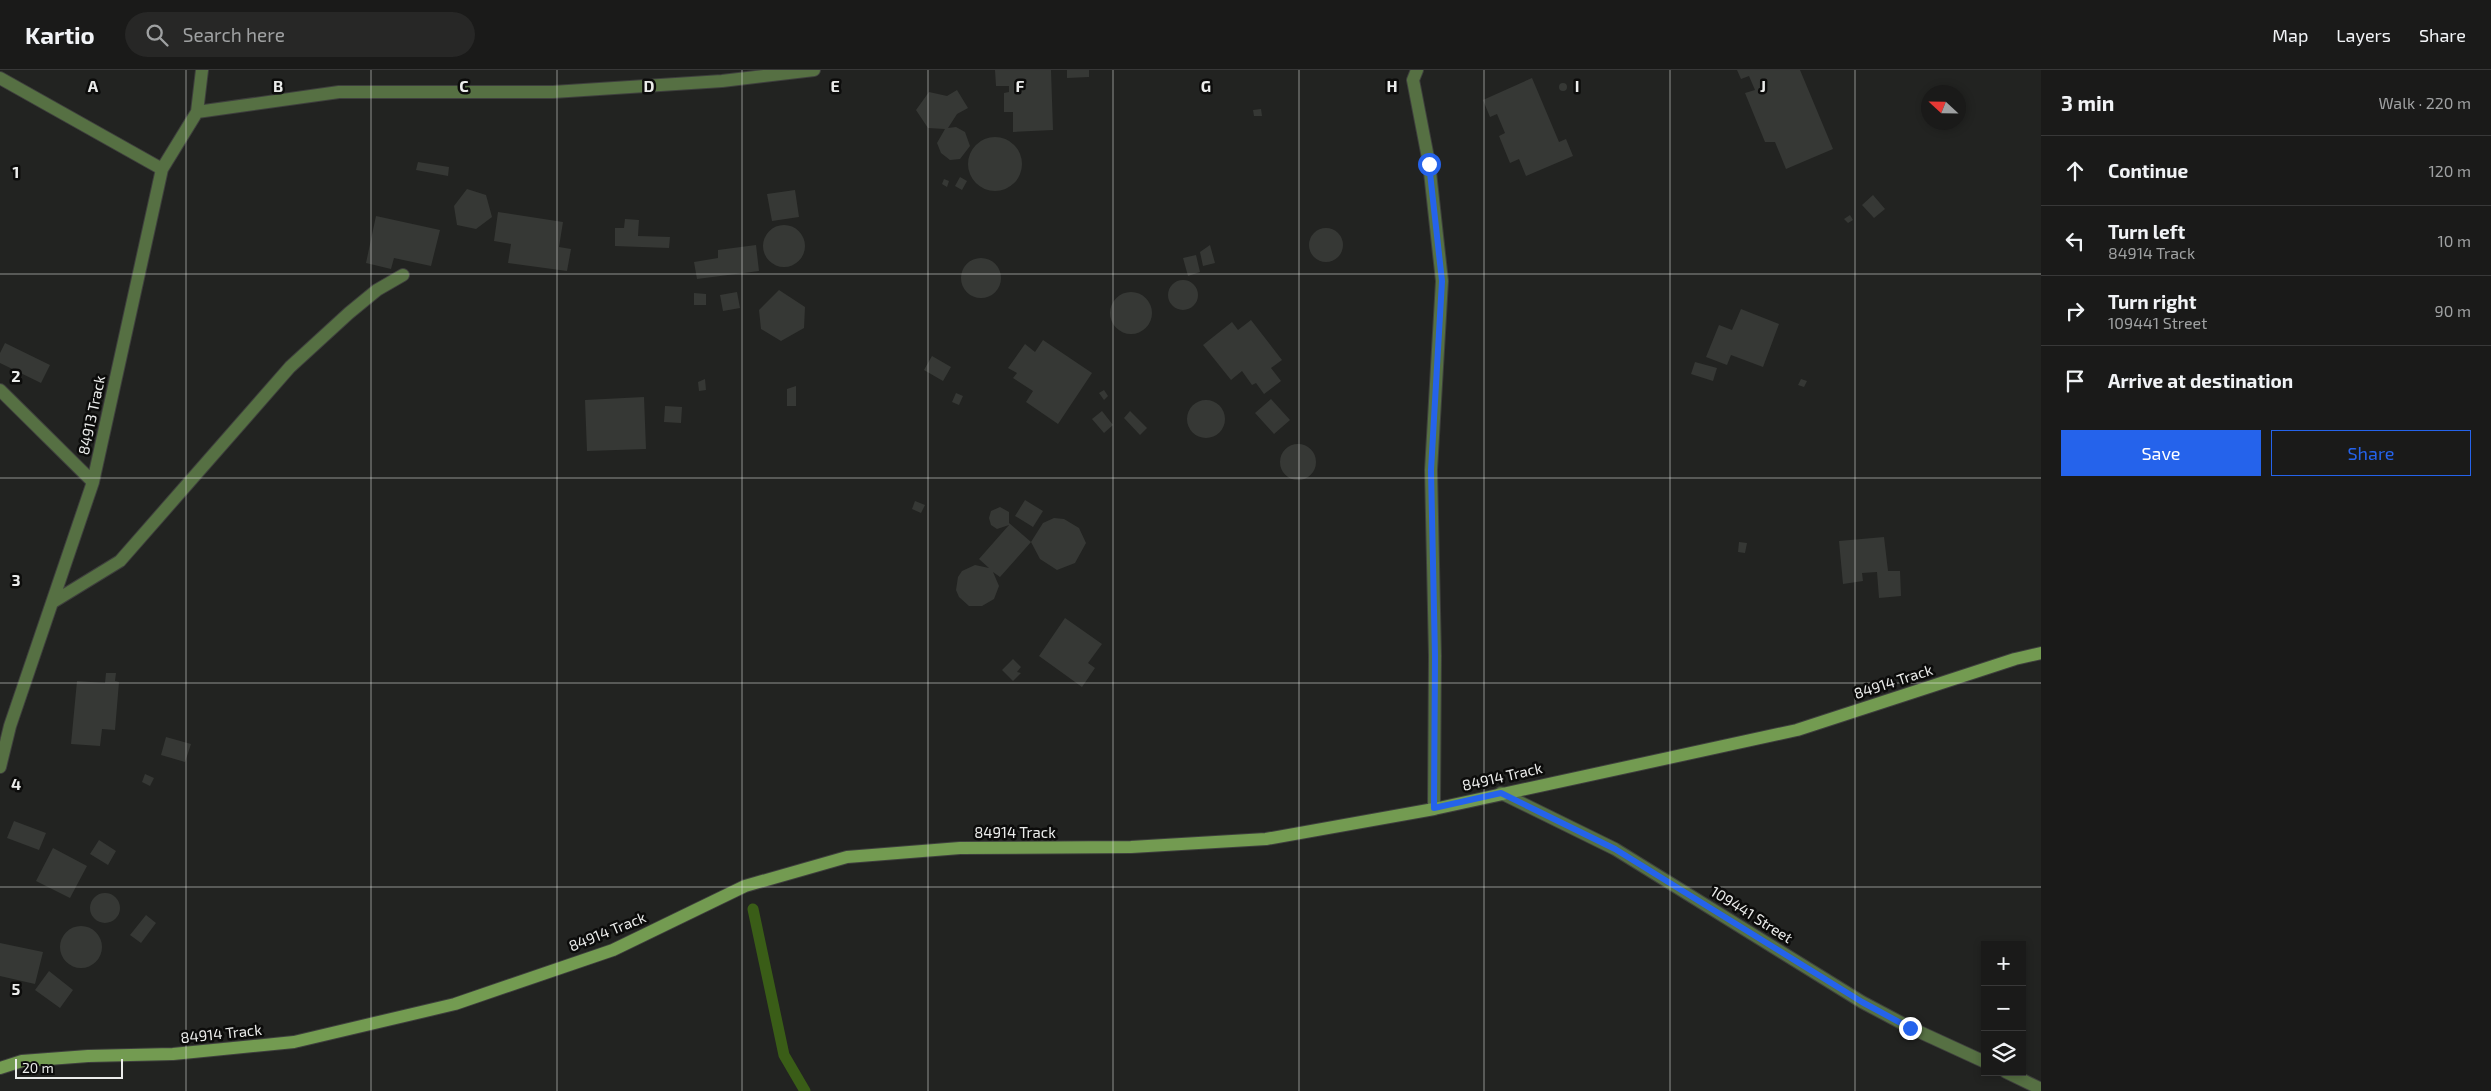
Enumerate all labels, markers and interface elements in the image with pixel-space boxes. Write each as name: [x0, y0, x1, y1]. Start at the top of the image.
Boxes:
search box: [125, 12, 475, 57]
text: Kartio: [25, 20, 95, 49]
icon: search: [143, 21, 171, 49]
text: Search here: [183, 23, 285, 46]
text: Map: [2272, 24, 2308, 46]
text: Layers: [2336, 24, 2391, 46]
text: Share: [2419, 24, 2466, 46]
text: A: [88, 76, 99, 95]
text: B: [273, 76, 283, 95]
text: C: [459, 76, 469, 95]
text: D: [644, 76, 655, 95]
text: E: [830, 76, 840, 95]
text: F: [1016, 76, 1025, 95]
text: G: [1201, 76, 1211, 95]
text: H: [1386, 76, 1398, 95]
text: I: [1575, 76, 1579, 95]
text: J: [1760, 76, 1766, 95]
north arrow: [1921, 85, 1966, 130]
text: 3 min: [2061, 90, 2114, 115]
text: Walk · 220 m: [2378, 93, 2471, 112]
route start: [1418, 153, 1441, 176]
icon: ahead: [2061, 157, 2089, 185]
text: Continue: [2108, 159, 2188, 182]
text: 120 m: [2428, 161, 2471, 180]
text: 1: [13, 162, 19, 181]
text: Turn left: [2108, 220, 2185, 243]
icon: left: [2061, 227, 2089, 255]
text: 10 m: [2437, 231, 2471, 250]
text: 84914 Track: [2108, 243, 2195, 262]
text: Turn right: [2108, 290, 2196, 313]
icon: right: [2061, 297, 2089, 325]
text: 90 m: [2435, 301, 2471, 320]
text: 109441 Street: [2108, 313, 2207, 332]
text: 2: [11, 366, 21, 385]
icon: arrive: [2061, 367, 2089, 395]
text: Arrive at destination: [2108, 369, 2293, 392]
street label: 84913 Track: [74, 373, 108, 456]
button: Save: [2061, 430, 2261, 476]
button: Share: [2271, 430, 2471, 476]
text: 3: [11, 570, 21, 589]
street label: 84914 Track: [1851, 660, 1935, 702]
street label: 84914 Track: [1460, 758, 1544, 794]
text: 4: [11, 774, 21, 793]
street label: 84914 Track: [974, 823, 1056, 841]
street label: 109441 Street: [1708, 882, 1796, 946]
street label: 84914 Track: [566, 907, 649, 955]
map controls: [1981, 941, 2026, 1076]
button: +: [1981, 941, 2026, 986]
text: 5: [12, 979, 21, 998]
button: −: [1981, 986, 2026, 1031]
route end: [1899, 1017, 1922, 1040]
street label: 84914 Track: [179, 1020, 263, 1046]
button: layers: [1981, 1031, 2026, 1076]
scale bar: [15, 1056, 122, 1079]
text: 20 m: [22, 1059, 54, 1076]

